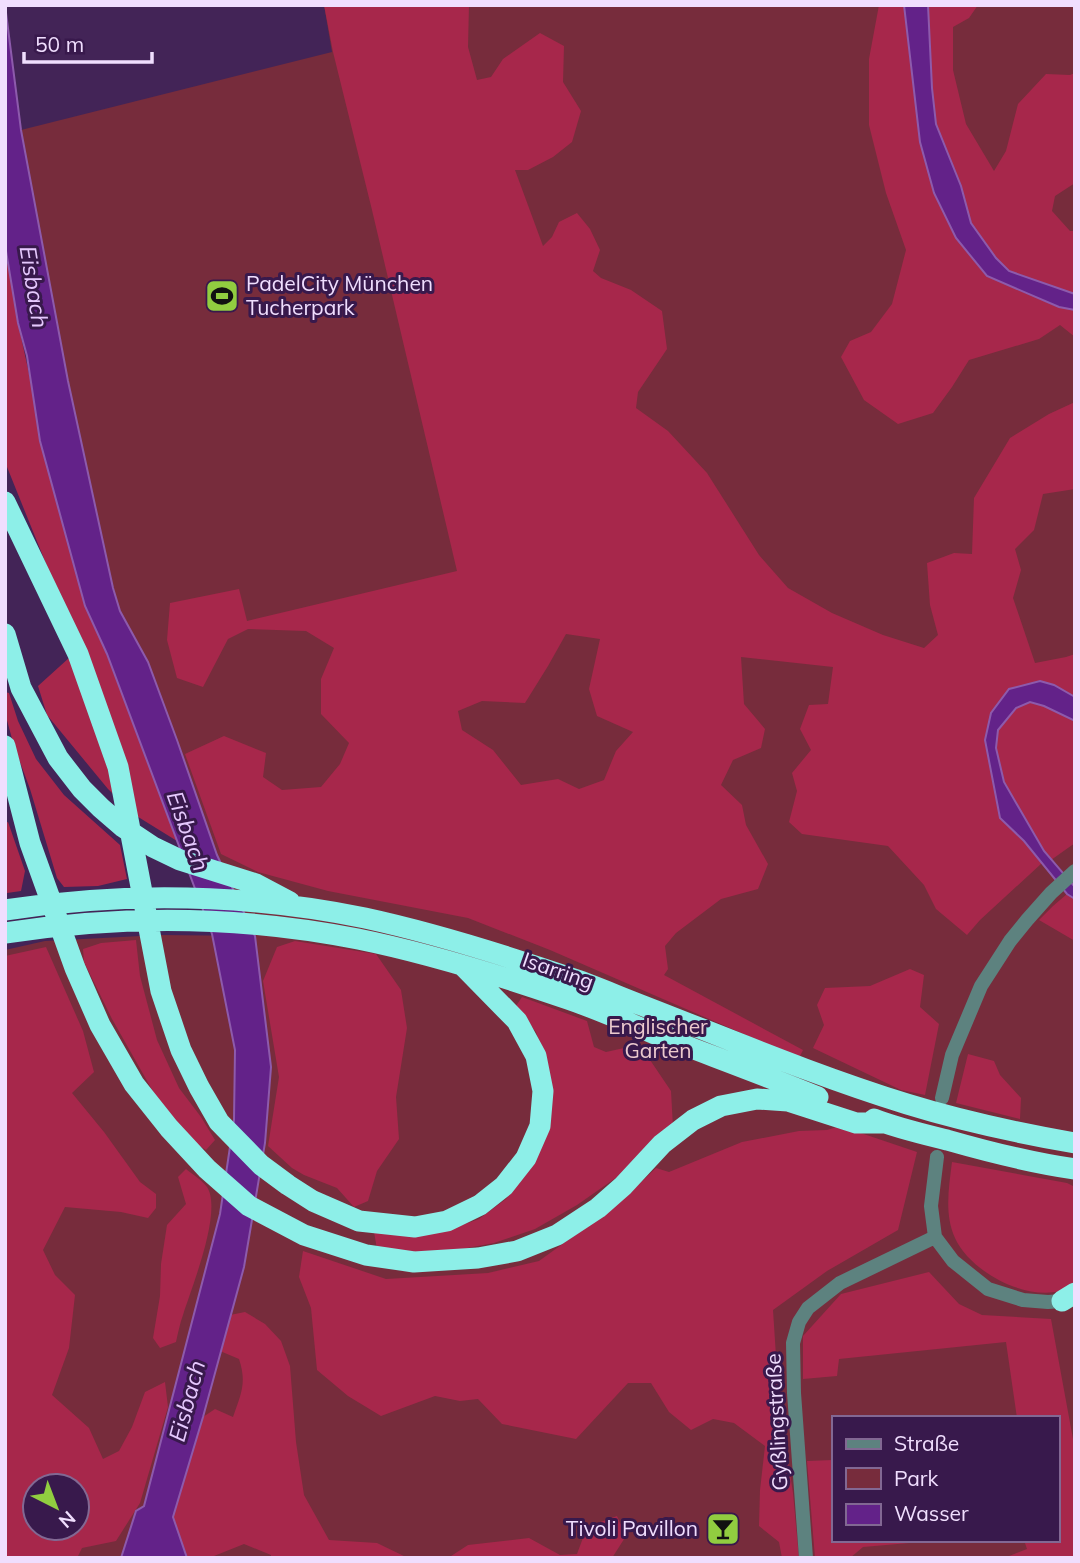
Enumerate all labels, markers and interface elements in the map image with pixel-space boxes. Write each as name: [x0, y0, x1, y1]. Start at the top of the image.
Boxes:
scale bar: [24, 21, 152, 65]
text: 50 m: [35, 31, 84, 57]
water label: Eisbach: [14, 244, 55, 330]
place label: PadelCity München Tucherpark: [246, 270, 433, 320]
sports icon: PadelCity München Tucherpark: [203, 277, 241, 315]
water label: Eisbach: [161, 787, 216, 875]
street label: Isarring: [519, 946, 597, 994]
park label: Englischer Garten: [608, 1013, 708, 1063]
street label: Gyßlingstraße: [759, 1353, 793, 1491]
water label: Eisbach: [162, 1357, 211, 1445]
legend: [832, 1416, 1059, 1542]
text: Straße: [894, 1430, 959, 1456]
text: Park: [894, 1465, 938, 1491]
north arrow: [21, 1472, 91, 1542]
text: Wasser: [894, 1500, 969, 1526]
text: N: [54, 1506, 81, 1533]
bar icon: Tivoli Pavillon: [704, 1510, 742, 1548]
place label: Tivoli Pavillon: [566, 1515, 698, 1541]

